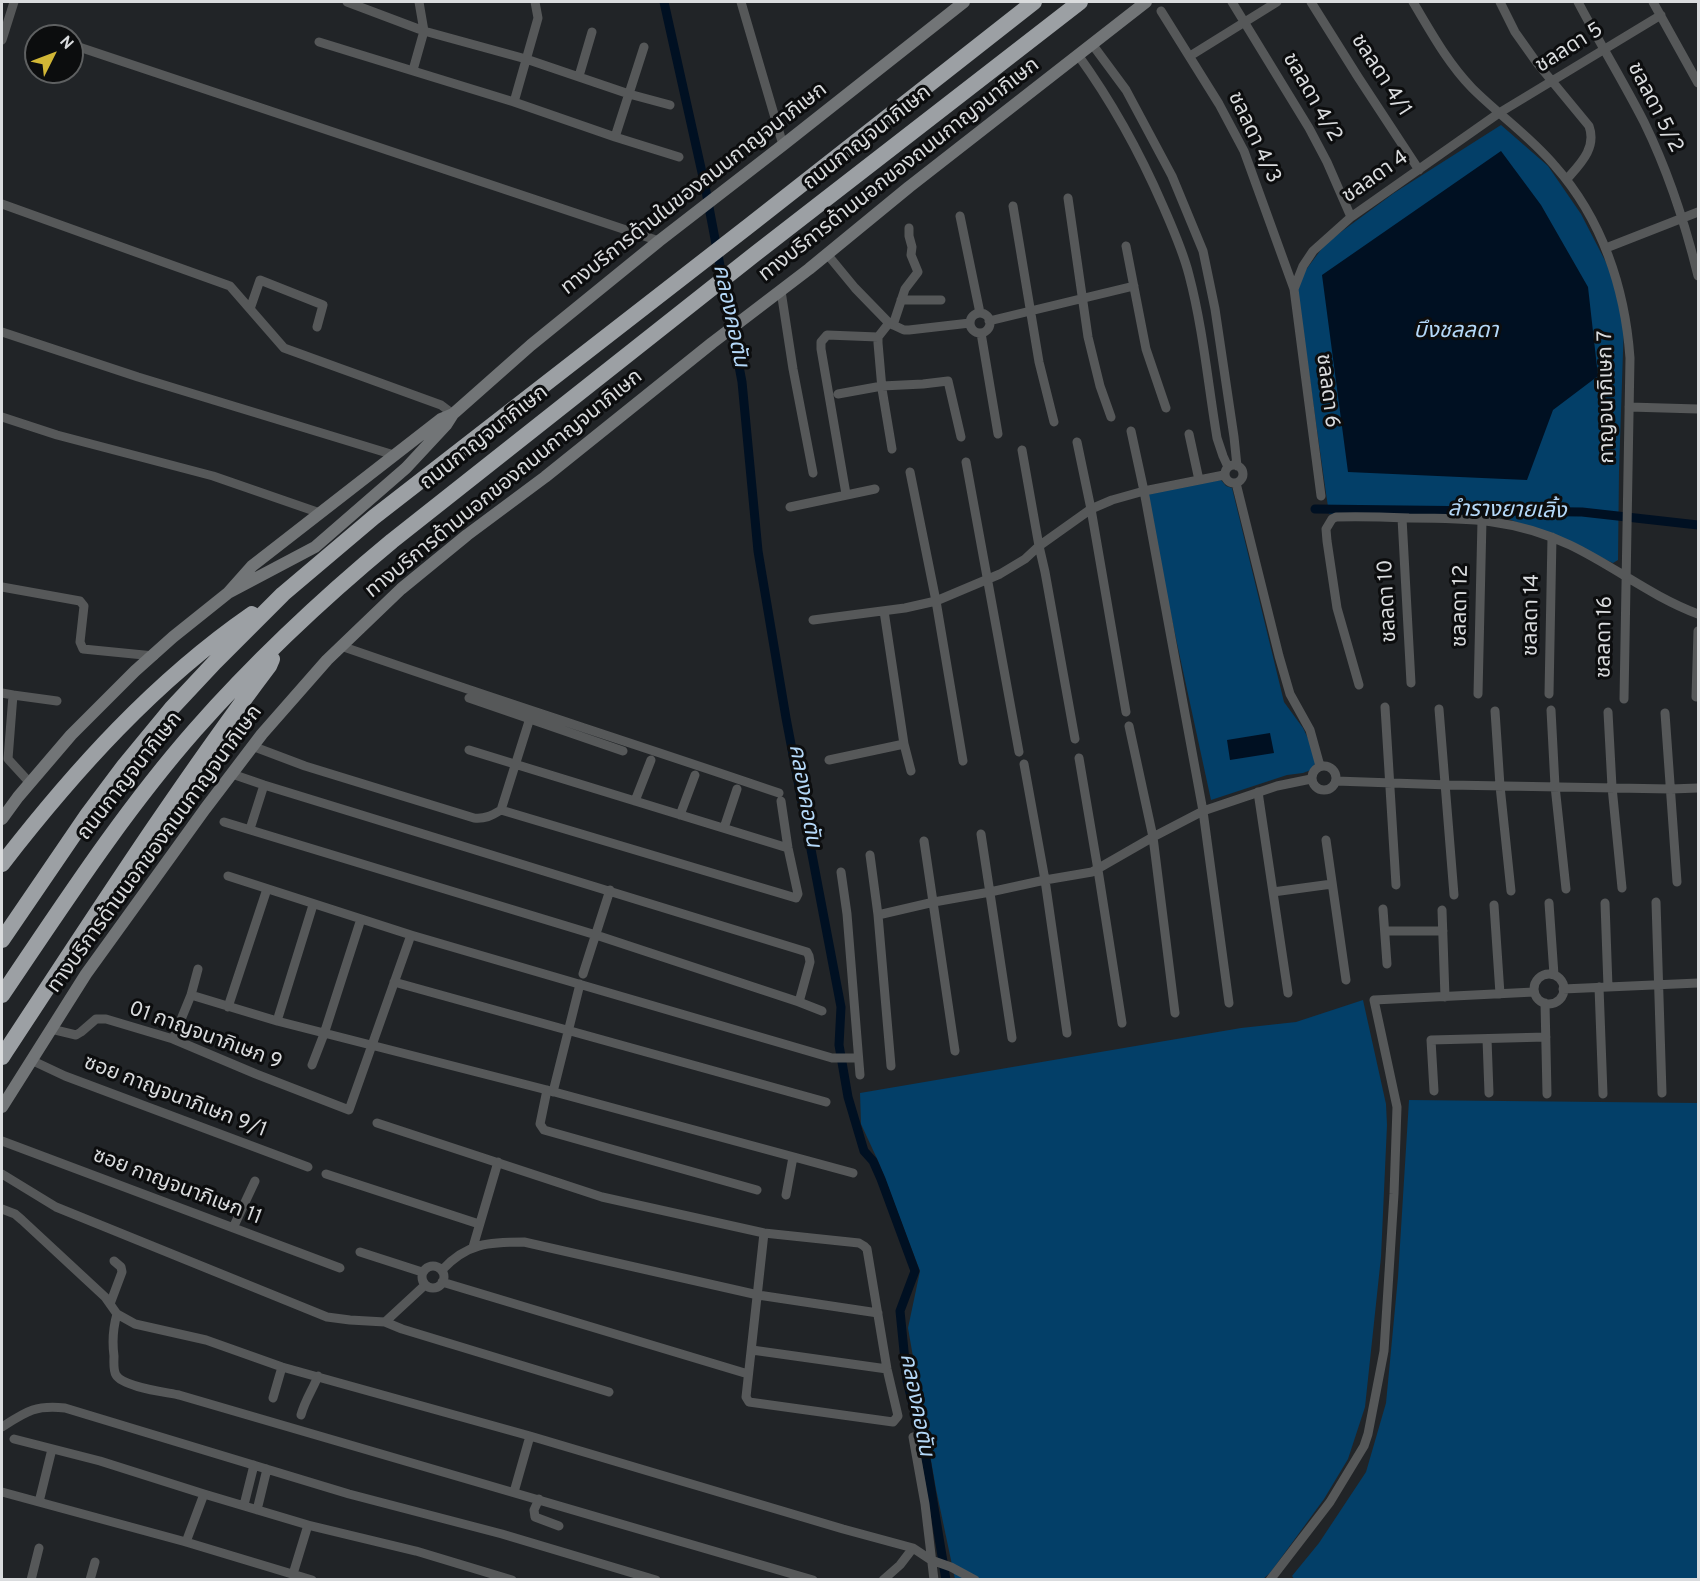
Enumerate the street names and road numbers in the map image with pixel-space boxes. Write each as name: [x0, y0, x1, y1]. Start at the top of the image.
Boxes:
street label: ชลลดา 5: [1532, 18, 1608, 80]
street label: ชลลดา 4/1: [1344, 30, 1416, 122]
street label: ชลลดา 4/2: [1276, 49, 1346, 147]
street label: ทางบริการด้านนอกของถนนกาญจนาภิเษก: [755, 54, 1045, 288]
street label: ชลลดา 5/2: [1621, 59, 1687, 157]
street label: ทางบริการด้านในของถนนกาญจนาภิเษก: [557, 78, 833, 302]
street label: ถนนกาญจนาภิเษก: [799, 81, 937, 197]
street label: ชลลดา 4/3: [1221, 88, 1285, 188]
street label: ชลลดา 4: [1338, 146, 1414, 210]
street label: กาญจนาภิเษก 7: [1594, 330, 1622, 464]
street label: ชลลดา 6: [1309, 353, 1343, 429]
street label: ทางบริการด้านนอกของถนนกาญจนาภิเษก: [361, 365, 649, 605]
street label: ถนนกาญจนาภิเษก: [416, 381, 554, 497]
street label: ชลลดา 10: [1374, 559, 1404, 643]
street label: ชลลดา 12: [1449, 564, 1475, 648]
street label: ชลลดา 14: [1520, 574, 1546, 656]
street label: ชลลดา 16: [1593, 596, 1619, 678]
street label: ทางบริการด้านนอกของถนนกาญจนาภิเษก: [43, 701, 269, 999]
street label: ถนนกาญจนาภิเษก: [73, 708, 189, 846]
street label: 01 กาญจนาภิเษก 9: [125, 998, 285, 1076]
street label: ซอย กาญจนาภิเษก 9/1: [80, 1051, 270, 1145]
street label: ซอย กาญจนาภิเษก 11: [89, 1144, 265, 1232]

